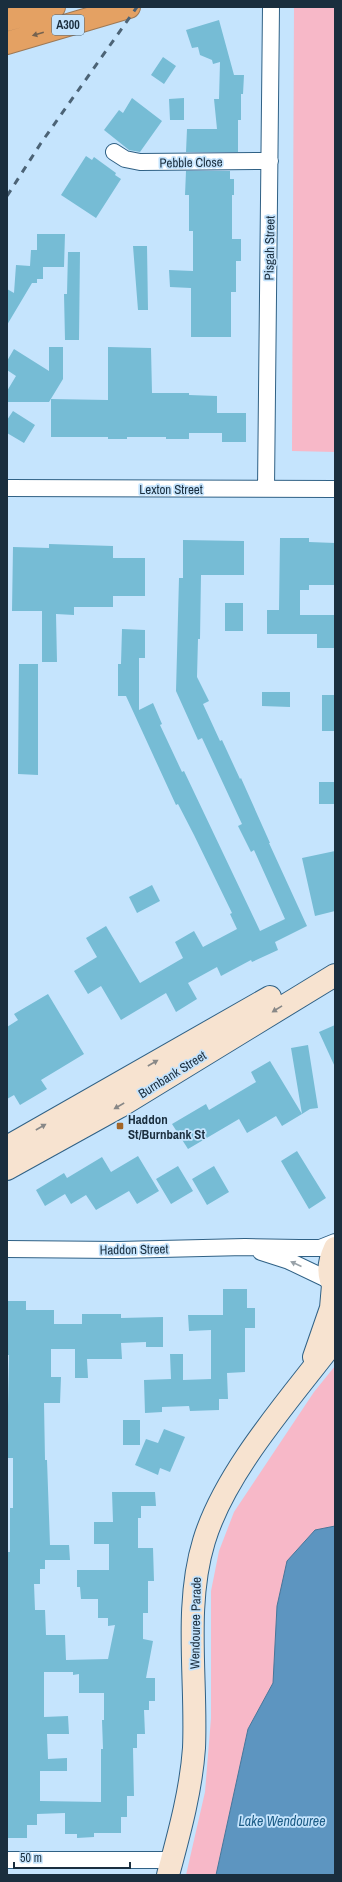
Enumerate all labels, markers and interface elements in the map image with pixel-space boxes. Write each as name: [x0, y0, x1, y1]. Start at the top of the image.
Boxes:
road number: A300: [52, 15, 84, 35]
one-way arrow: [31, 31, 43, 37]
street label: Pebble Close: [159, 153, 223, 172]
street label: Pisgah Street: [260, 216, 279, 280]
street label: Lexton Street: [139, 481, 203, 498]
one-way arrow: [272, 1005, 282, 1013]
street label: Burnbank Street: [135, 1047, 209, 1102]
one-way arrow: [148, 1059, 159, 1066]
one-way arrow: [113, 1103, 125, 1110]
place label: Haddon St/Burnbank St: [128, 1111, 205, 1143]
marker: Haddon St/Burnbank St: [115, 1121, 125, 1131]
one-way arrow: [35, 1124, 47, 1131]
street label: Haddon Street: [99, 1240, 169, 1259]
one-way arrow: [290, 1261, 301, 1267]
street label: Wendouree Parade: [186, 1577, 205, 1669]
water label: Lake Wendouree: [238, 1812, 326, 1830]
scale bar: [14, 1844, 130, 1870]
text: 50 m: [20, 1850, 42, 1866]

